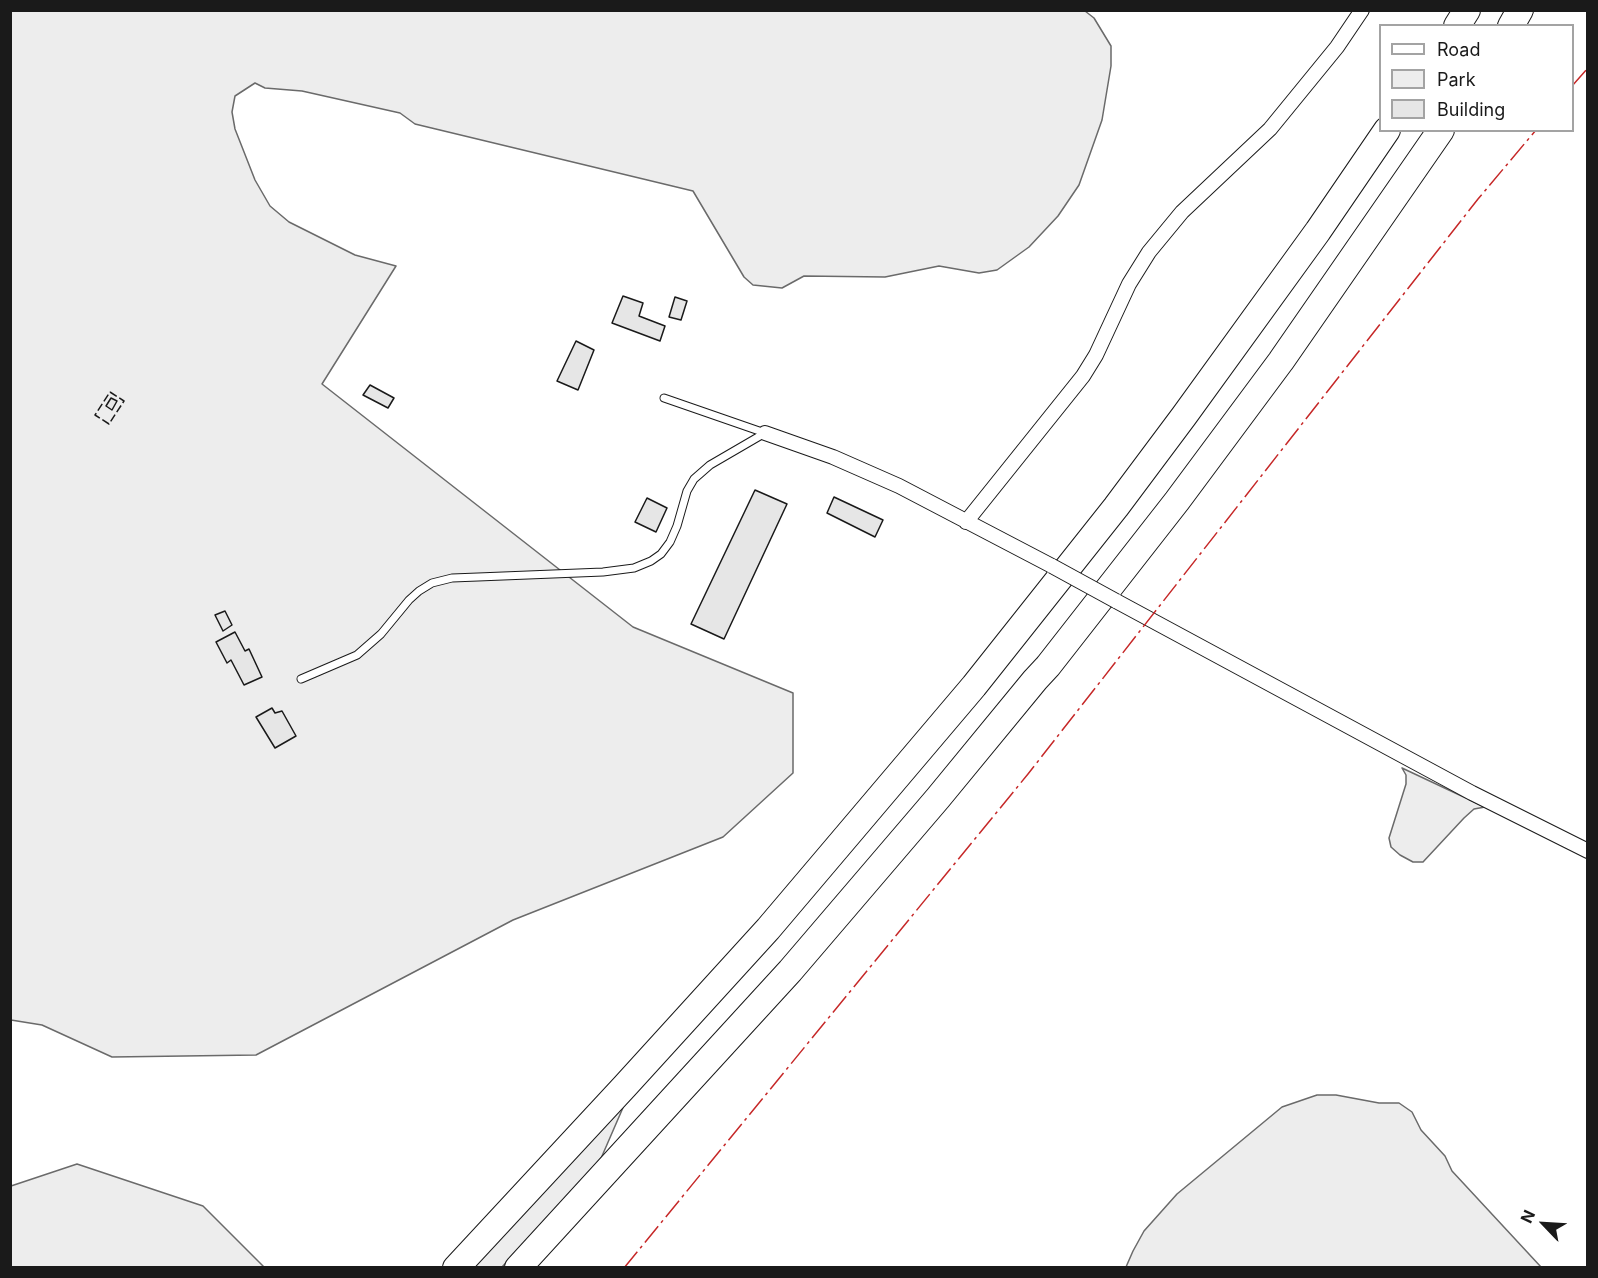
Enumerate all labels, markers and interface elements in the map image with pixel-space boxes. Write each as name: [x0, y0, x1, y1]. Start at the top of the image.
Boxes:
legend: [1379, 24, 1574, 132]
text: Road: [1437, 39, 1480, 60]
text: Park: [1437, 69, 1476, 90]
text: Building: [1437, 99, 1505, 120]
north arrow: [1514, 1194, 1574, 1254]
text: N: [1516, 1207, 1539, 1226]

